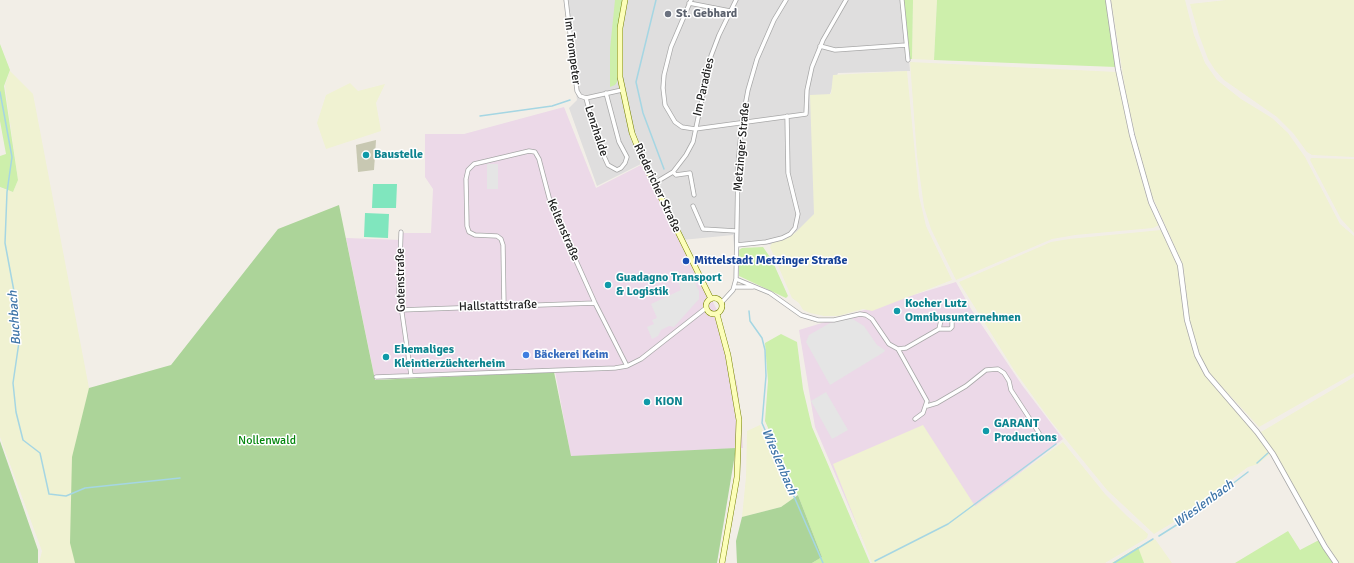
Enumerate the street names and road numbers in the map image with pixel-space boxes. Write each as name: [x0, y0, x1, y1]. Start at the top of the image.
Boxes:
street label: Im Trompeter: [561, 16, 583, 86]
street label: Im Paradies: [690, 56, 718, 118]
street label: Metzinger Straße: [731, 102, 753, 192]
street label: Lenzhalde: [581, 104, 611, 158]
street label: Riedericher Straße: [630, 141, 684, 235]
street label: Keltenstraße: [543, 197, 583, 263]
street label: Gotenstraße: [393, 248, 409, 312]
street label: Hallstattstraße: [459, 297, 537, 315]

